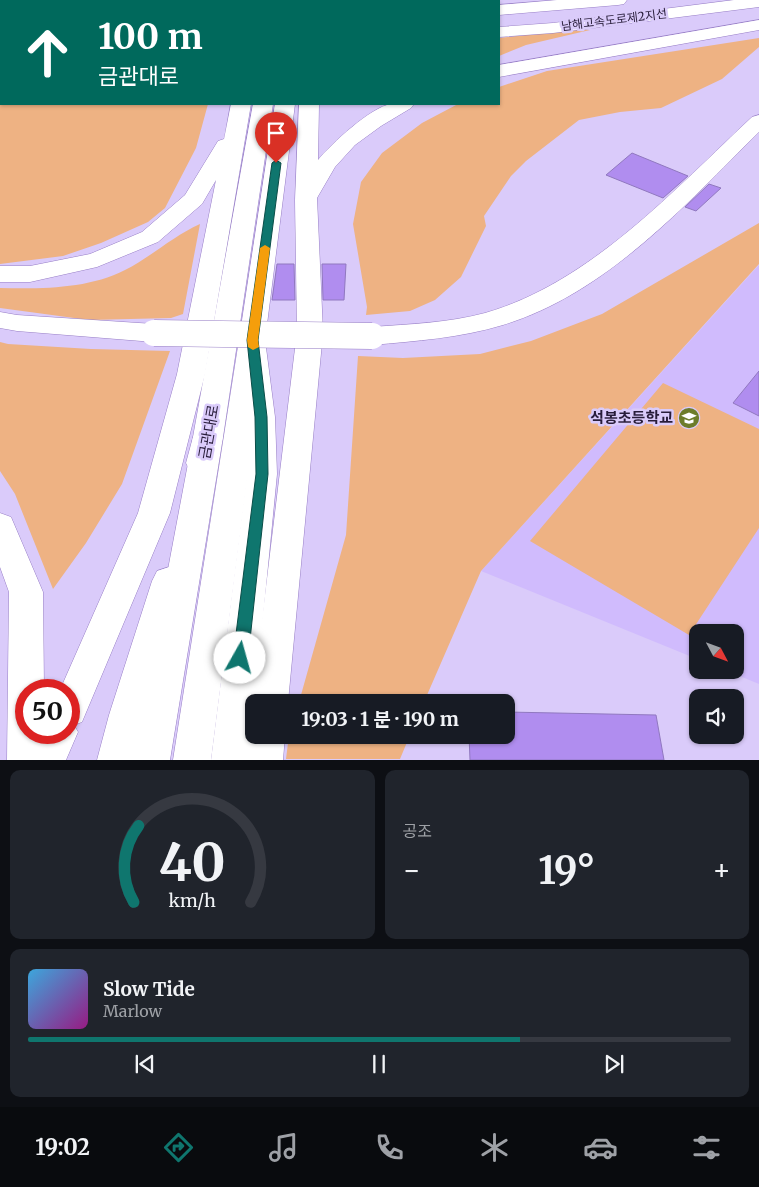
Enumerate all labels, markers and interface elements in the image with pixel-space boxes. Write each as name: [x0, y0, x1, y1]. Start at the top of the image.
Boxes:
street label: 남해고속도로제2지선: [560, 6, 668, 33]
text: 100 m: [98, 15, 203, 59]
icon: ahead: [15, 20, 80, 85]
text: 금관대로: [98, 62, 179, 90]
pin: [255, 112, 297, 163]
icon: arrive: [262, 119, 290, 147]
street label: 금관대로: [194, 403, 223, 461]
school or university icon: 석봉초등학교: [677, 406, 701, 430]
place label: 석봉초등학교: [590, 408, 673, 427]
north arrow: [689, 624, 744, 679]
map controls: [689, 624, 744, 744]
position arrow: [213, 631, 265, 683]
speed limit sign: 50: [15, 679, 80, 744]
button: sound: [689, 689, 744, 744]
text: 19:03 · 1 분 · 190 m: [301, 707, 459, 731]
text: 공조: [403, 821, 432, 841]
text: 40: [159, 830, 226, 895]
text: 19°: [538, 847, 595, 894]
text: −: [403, 852, 421, 888]
text: +: [712, 852, 731, 888]
text: km/h: [169, 889, 216, 912]
text: Slow Tide: [103, 977, 195, 1001]
text: Marlow: [103, 1001, 162, 1021]
icon: previous: [131, 1050, 159, 1078]
icon: pause: [365, 1050, 393, 1078]
icon: next: [600, 1050, 628, 1078]
icon: directions: [161, 1130, 196, 1165]
icon: music: [266, 1130, 301, 1165]
icon: phone: [372, 1130, 407, 1165]
icon: climate: [477, 1130, 512, 1165]
icon: car: [583, 1130, 618, 1165]
icon: filters: [689, 1130, 724, 1165]
text: 19:02: [35, 1133, 90, 1161]

